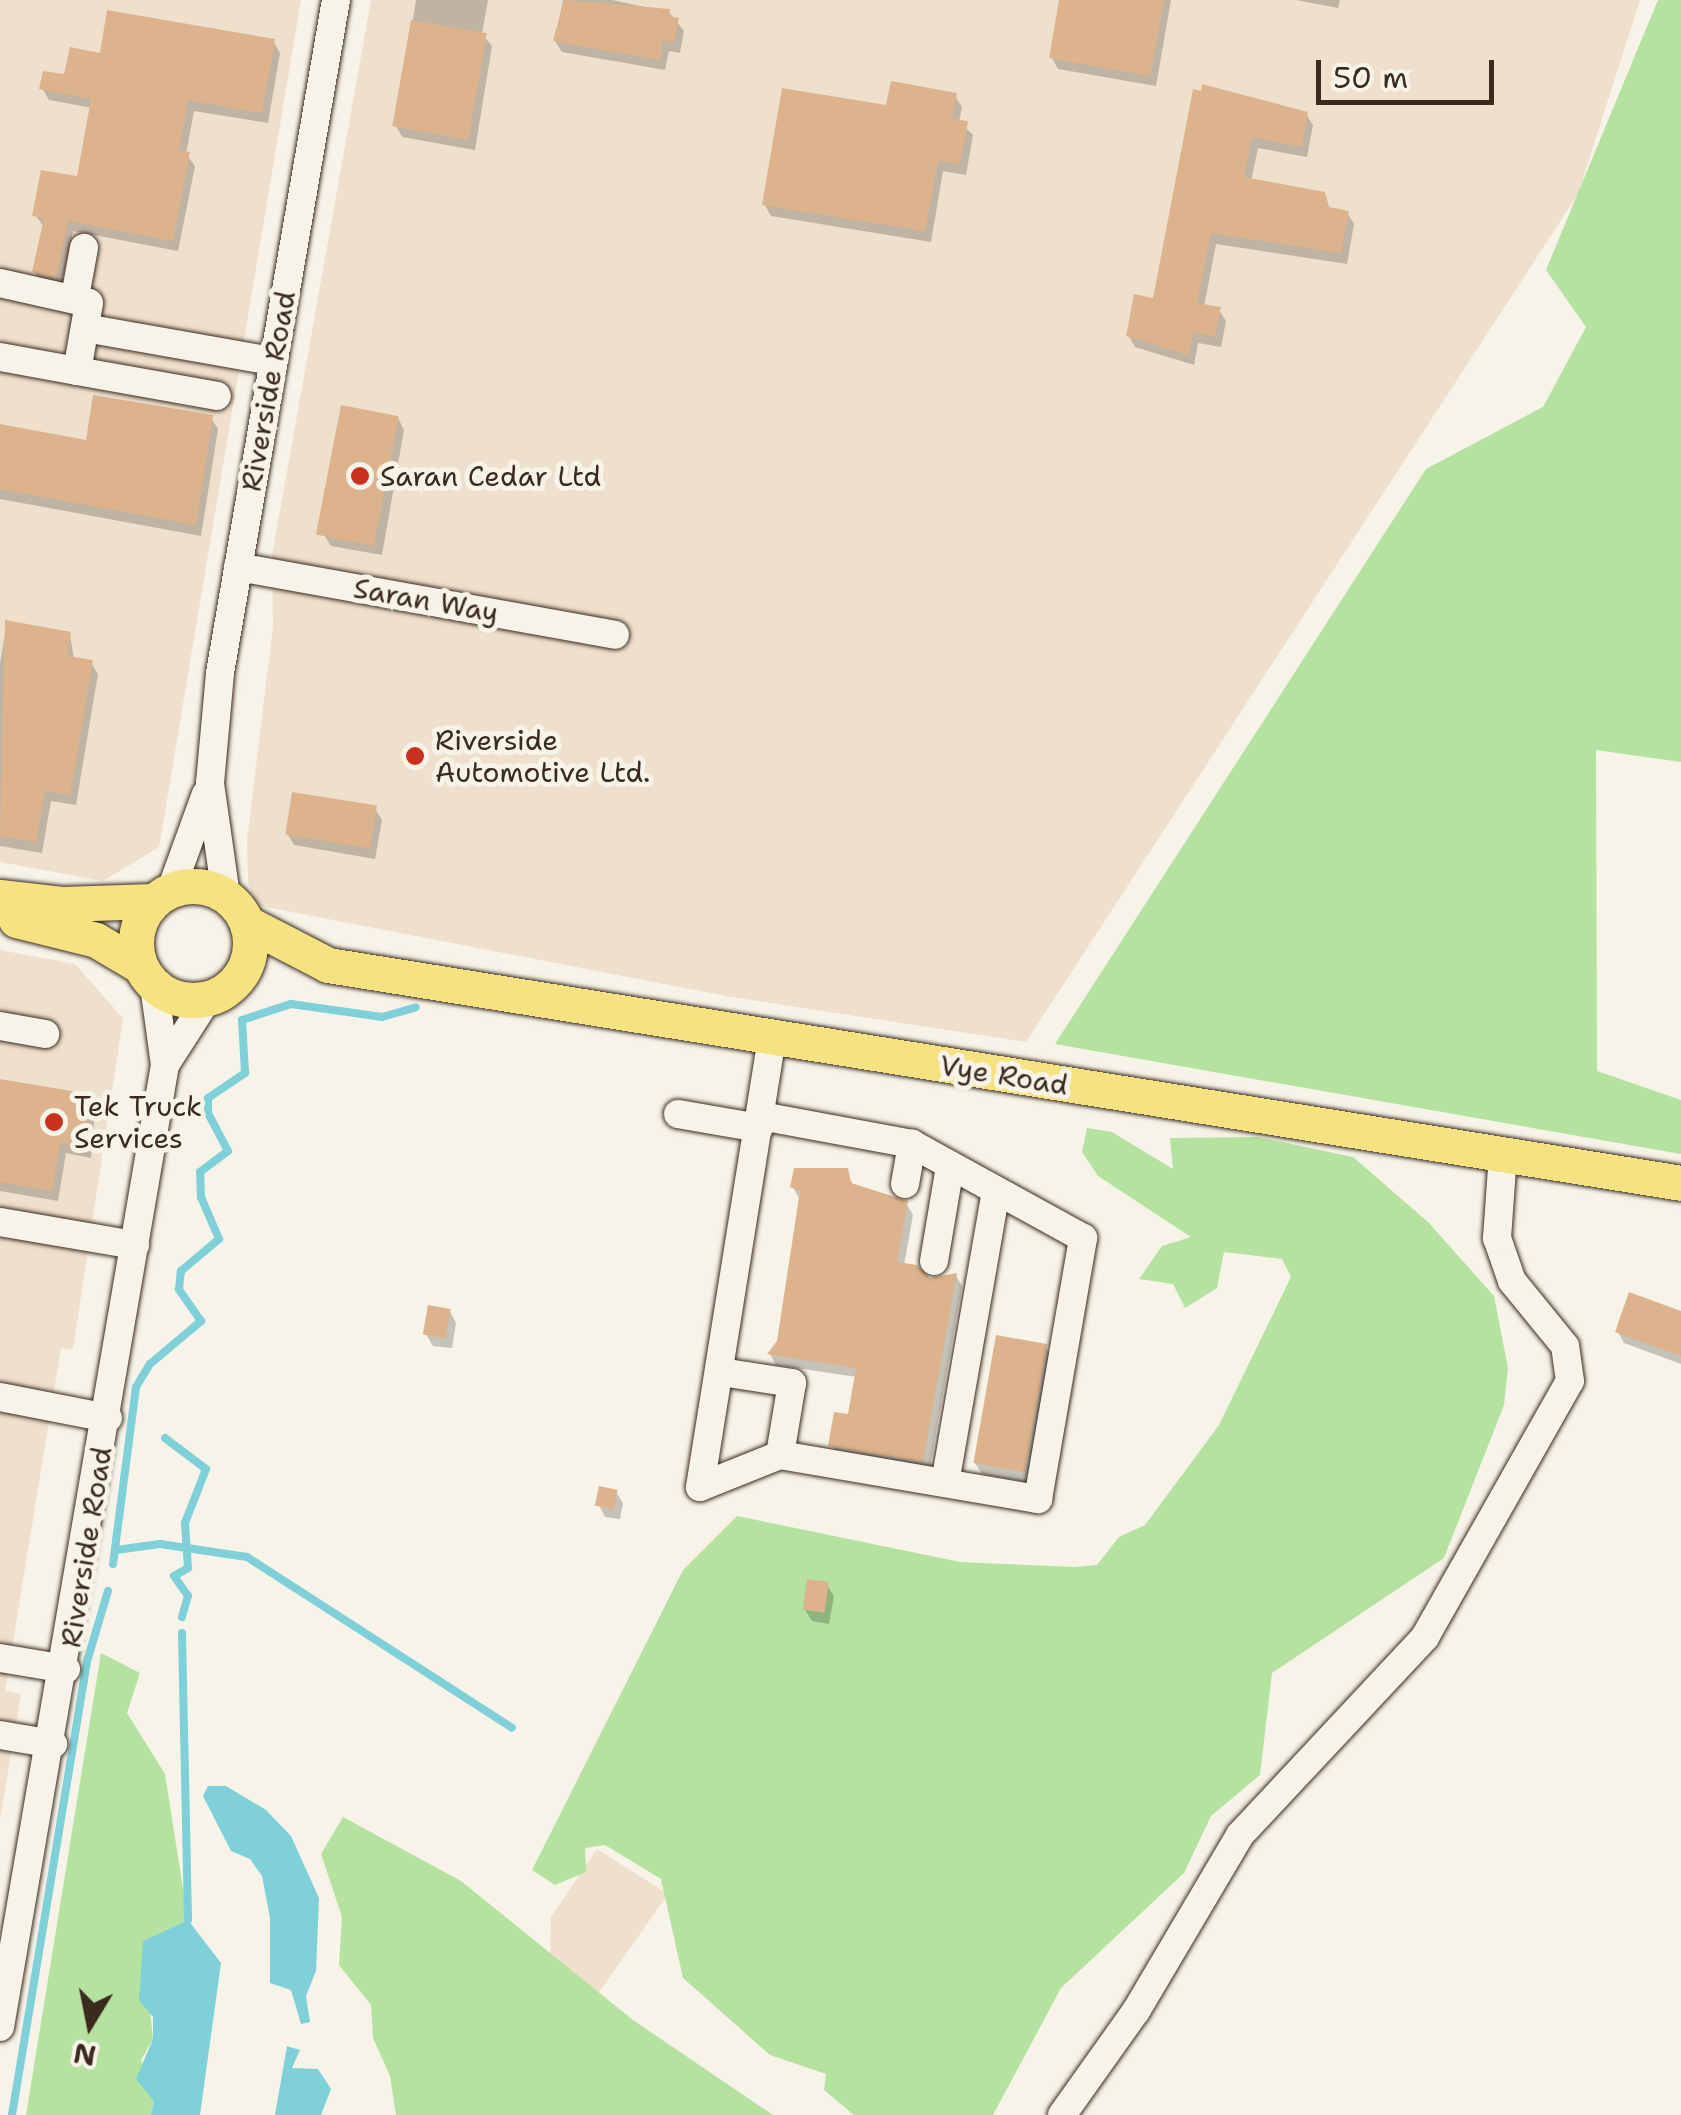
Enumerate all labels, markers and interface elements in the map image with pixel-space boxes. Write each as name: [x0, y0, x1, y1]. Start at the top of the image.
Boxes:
scale bar: [1321, 40, 1498, 102]
text: 50 m: [1333, 57, 1408, 98]
street label: Riverside Road: [234, 288, 302, 494]
place label: Saran Cedar Ltd: [380, 459, 601, 493]
marker: Saran Cedar Ltd: [349, 465, 371, 487]
street label: Saran Way: [351, 571, 501, 629]
place label: Riverside Automotive Ltd.: [435, 723, 650, 789]
marker: Riverside Automotive Ltd.: [404, 745, 426, 767]
street label: Vye Road: [938, 1048, 1070, 1102]
place label: Tek Truck Services: [74, 1089, 202, 1155]
marker: Tek Truck Services: [43, 1111, 65, 1133]
street label: Riverside Road: [54, 1444, 118, 1650]
north arrow: [40, 1975, 140, 2075]
text: N: [71, 2034, 99, 2075]

